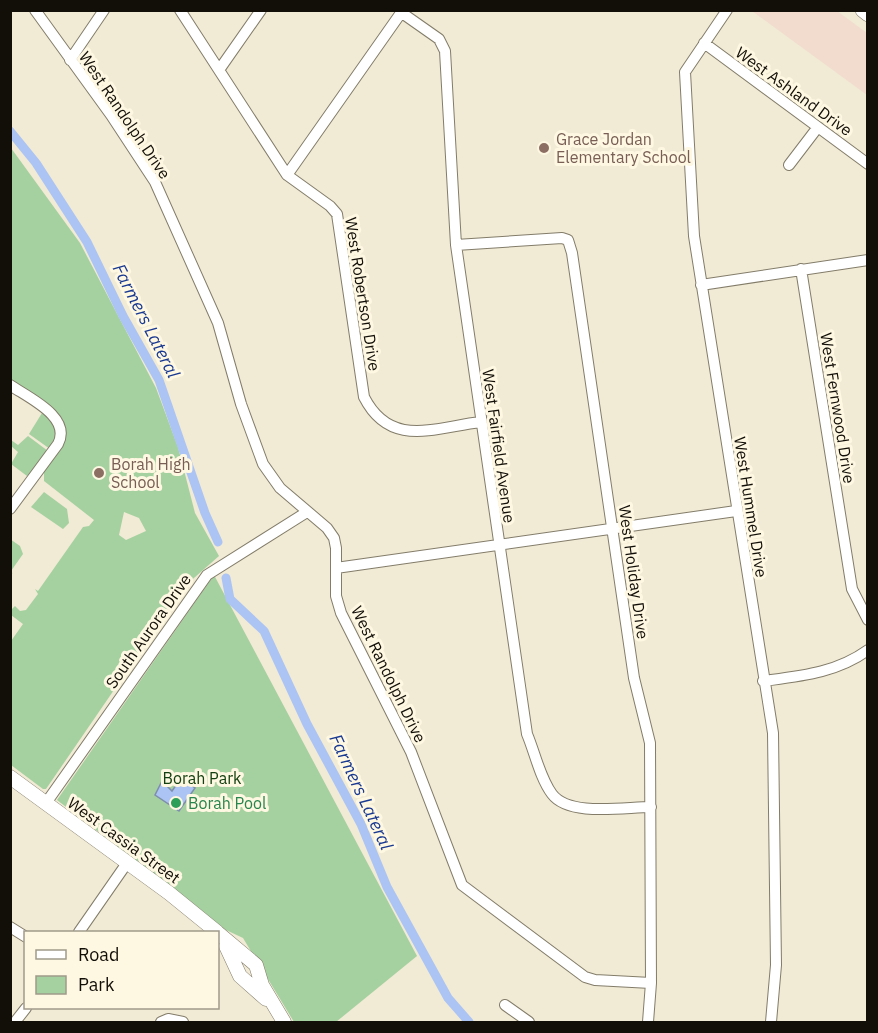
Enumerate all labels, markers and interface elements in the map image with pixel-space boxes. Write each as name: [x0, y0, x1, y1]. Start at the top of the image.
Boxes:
street label: West Ashland Drive: [732, 42, 856, 140]
street label: West Randolph Drive: [75, 47, 175, 183]
place label: Grace Jordan Elementary School: [556, 129, 691, 167]
marker: Grace Jordan Elementary School: [537, 141, 551, 155]
street label: West Robertson Drive: [341, 216, 385, 372]
water label: Farmers Lateral: [108, 260, 185, 382]
street label: West Fernwood Drive: [816, 331, 860, 485]
street label: West Fairfield Avenue: [478, 368, 520, 525]
street label: West Hummel Drive: [730, 435, 772, 579]
place label: Borah High School: [111, 454, 190, 492]
marker: Borah High School: [92, 466, 106, 480]
street label: West Holiday Drive: [615, 504, 653, 641]
street label: South Aurora Drive: [101, 570, 195, 692]
street label: West Randolph Drive: [347, 602, 431, 746]
water label: Farmers Lateral: [325, 730, 398, 854]
park label: Borah Park: [162, 768, 242, 788]
street label: West Cassia Street: [64, 793, 184, 887]
place label: Borah Pool: [188, 793, 266, 813]
marker: Borah Pool: [169, 796, 183, 810]
legend: [24, 931, 219, 1009]
text: Road: [78, 943, 119, 966]
text: Park: [78, 973, 115, 996]

